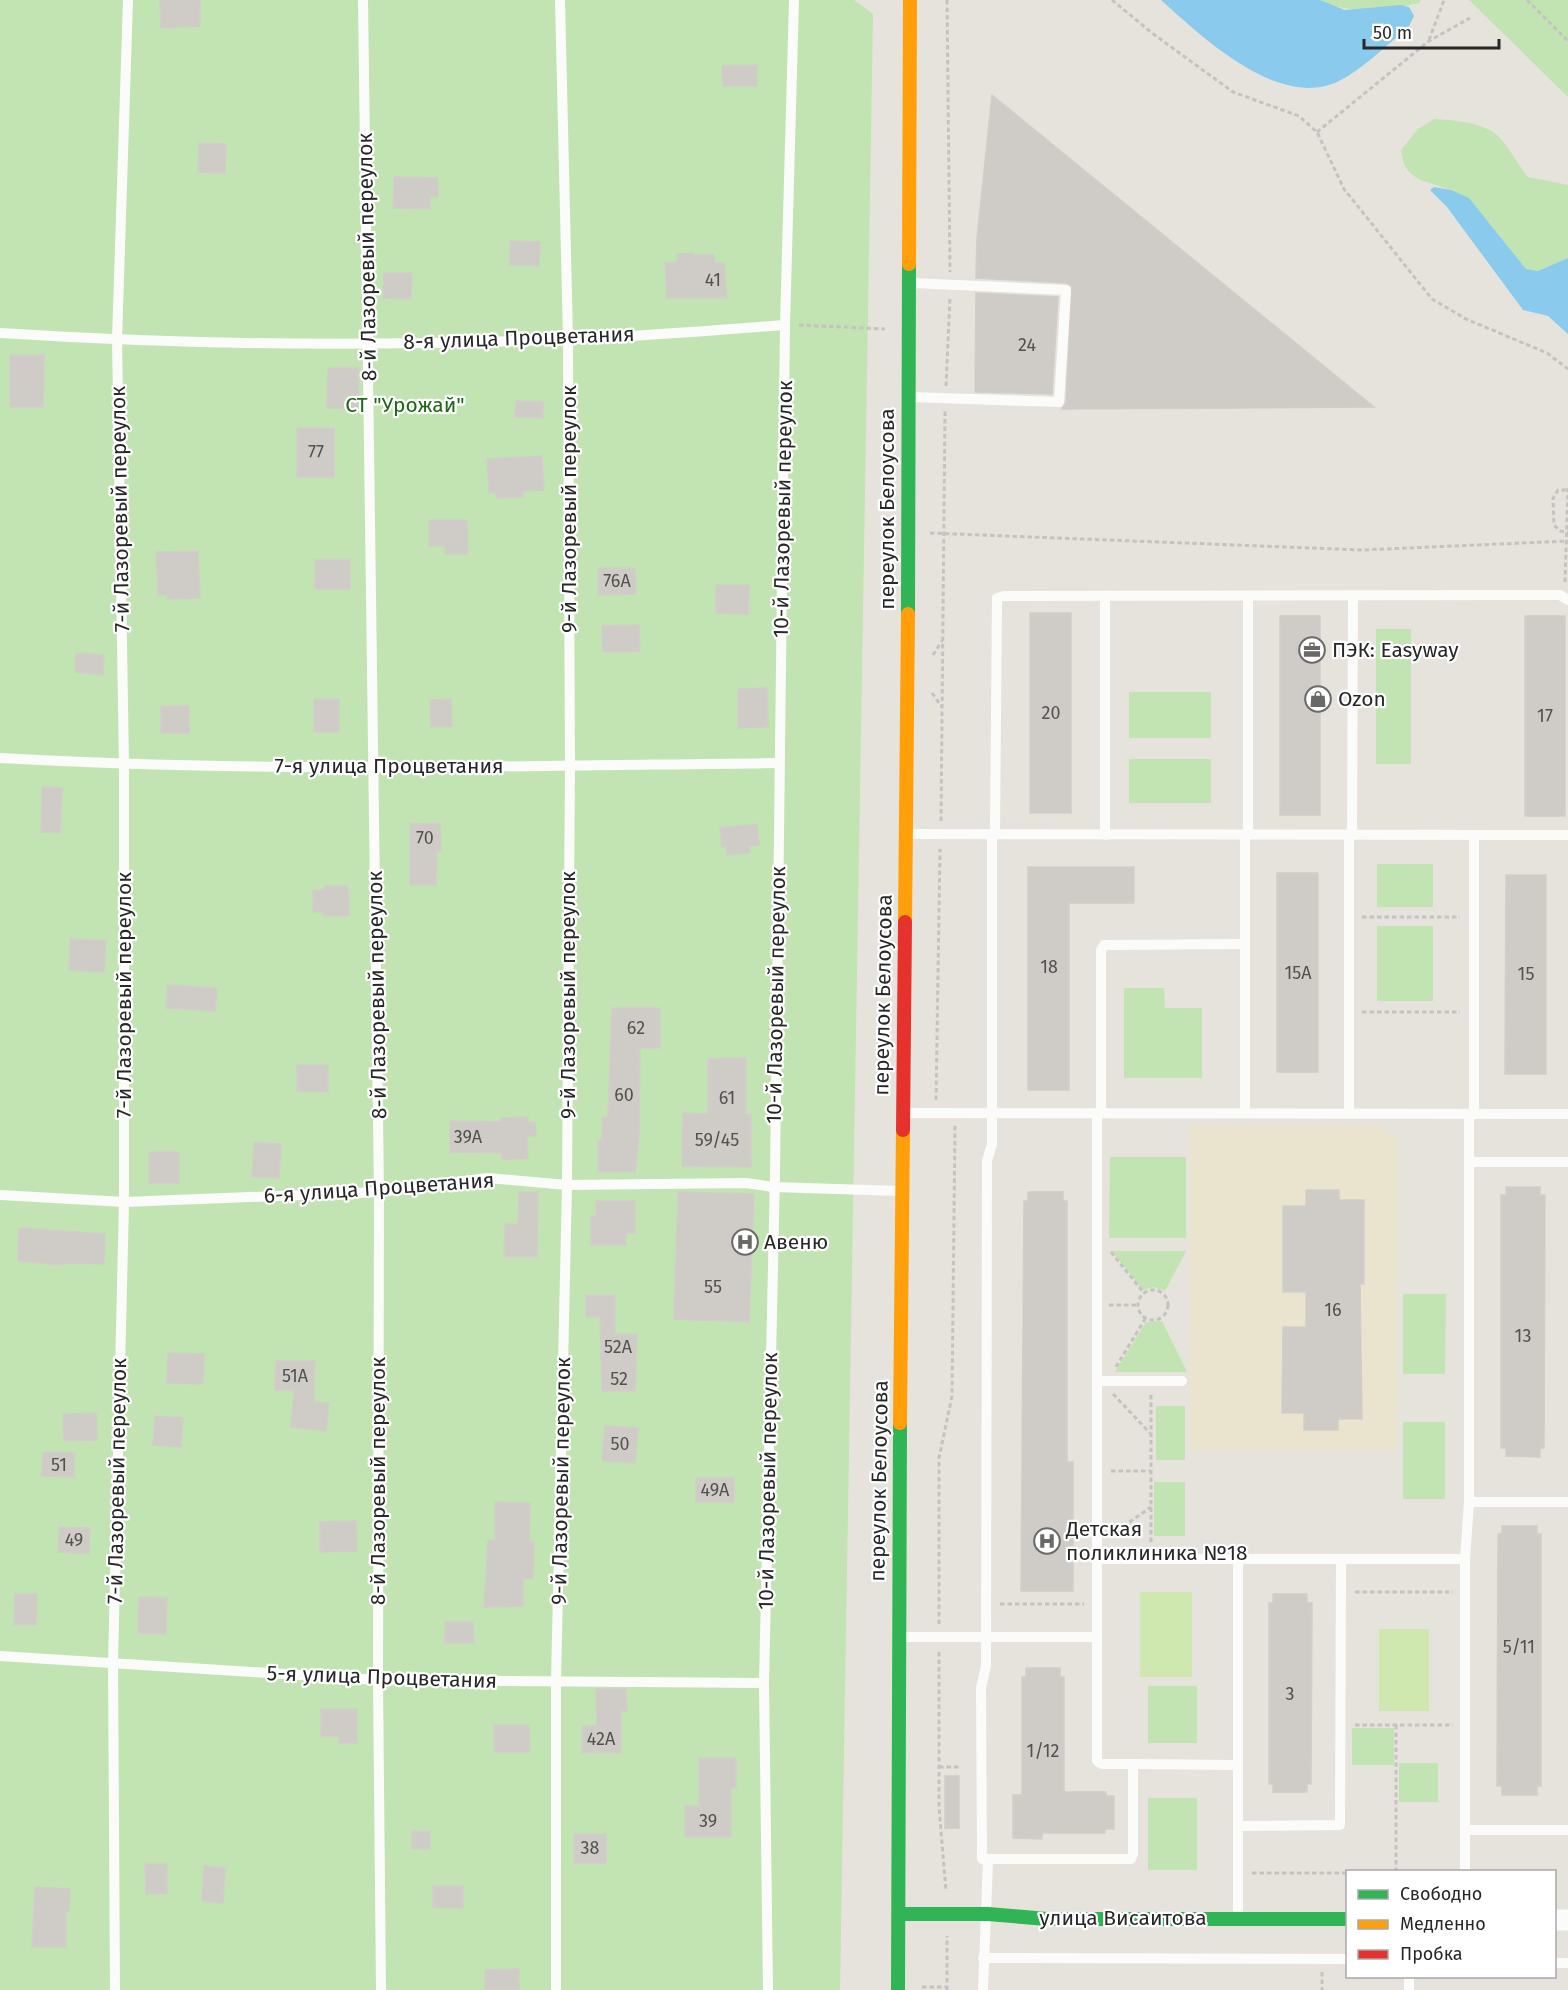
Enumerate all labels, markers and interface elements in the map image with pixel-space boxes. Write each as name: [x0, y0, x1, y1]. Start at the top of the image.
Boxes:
scale bar: [1364, 12, 1499, 50]
text: 50 m: [1373, 22, 1412, 44]
street label: 8-й Лазоревый переулок: [352, 132, 382, 381]
house number: 41: [705, 269, 721, 291]
street label: 8-я улица Процветания: [403, 321, 635, 355]
house number: 24: [1018, 334, 1036, 356]
street label: 10-й Лазоревый переулок: [768, 380, 798, 638]
street label: 9-й Лазоревый переулок: [556, 385, 582, 633]
street label: 7-й Лазоревый переулок: [105, 386, 135, 632]
park label: СТ "Урожай": [345, 392, 465, 418]
street label: переулок Белоусова: [874, 408, 900, 610]
house number: 77: [308, 441, 324, 463]
house number: 76А: [603, 570, 631, 592]
office icon: ПЭК: Easyway: [1297, 635, 1327, 665]
place label: ПЭК: Easyway: [1332, 637, 1459, 663]
shop icon: Ozon: [1303, 684, 1333, 714]
place label: Ozon: [1338, 686, 1386, 712]
house number: 20: [1042, 702, 1060, 724]
house number: 17: [1537, 705, 1553, 727]
street label: 7-я улица Процветания: [274, 753, 504, 779]
house number: 70: [416, 827, 434, 849]
street label: 10-й Лазоревый переулок: [761, 866, 791, 1124]
street label: 8-й Лазоревый переулок: [362, 870, 392, 1119]
street label: 9-й Лазоревый переулок: [555, 871, 581, 1119]
street label: 7-й Лазоревый переулок: [111, 872, 137, 1118]
street label: переулок Белоусова: [868, 894, 898, 1096]
house number: 18: [1040, 956, 1058, 978]
house number: 15А: [1284, 962, 1312, 984]
house number: 15: [1518, 963, 1534, 985]
house number: 62: [627, 1017, 645, 1039]
house number: 60: [614, 1084, 634, 1106]
house number: 61: [719, 1087, 735, 1109]
house number: 39А: [454, 1126, 483, 1148]
house number: 59/45: [695, 1129, 739, 1151]
street label: 6-я улица Процветания: [263, 1167, 495, 1209]
hospital icon: Авеню: [730, 1227, 760, 1257]
place label: Авеню: [764, 1229, 828, 1255]
house number: 55: [704, 1276, 722, 1298]
house number: 16: [1324, 1299, 1342, 1321]
house number: 13: [1515, 1325, 1531, 1347]
house number: 52А: [604, 1336, 633, 1358]
street label: 10-й Лазоревый переулок: [753, 1352, 783, 1610]
street label: 8-й Лазоревый переулок: [365, 1357, 391, 1605]
street label: 9-й Лазоревый переулок: [546, 1357, 576, 1605]
street label: 7-й Лазоревый переулок: [102, 1358, 132, 1604]
house number: 51А: [282, 1365, 309, 1387]
house number: 52: [610, 1368, 628, 1390]
street label: переулок Белоусова: [864, 1380, 894, 1582]
house number: 50: [610, 1433, 630, 1455]
house number: 51: [51, 1454, 67, 1476]
house number: 49А: [701, 1479, 730, 1501]
place label: Детская поликлиника №18: [1065, 1516, 1248, 1566]
hospital icon: Детская поликлиника №18: [1032, 1526, 1062, 1556]
house number: 49: [65, 1529, 83, 1551]
house number: 5/11: [1503, 1636, 1535, 1658]
street label: 5-я улица Процветания: [266, 1660, 498, 1694]
house number: 3: [1286, 1683, 1294, 1705]
house number: 42А: [587, 1728, 616, 1750]
house number: 1/12: [1027, 1740, 1059, 1762]
house number: 39: [699, 1810, 717, 1832]
house number: 38: [581, 1837, 600, 1859]
legend: [1346, 1870, 1556, 1978]
text: Свободно: [1400, 1883, 1482, 1905]
street label: улица Висаитова: [1039, 1905, 1207, 1931]
text: Медленно: [1400, 1913, 1486, 1935]
text: Пробка: [1400, 1943, 1463, 1965]

